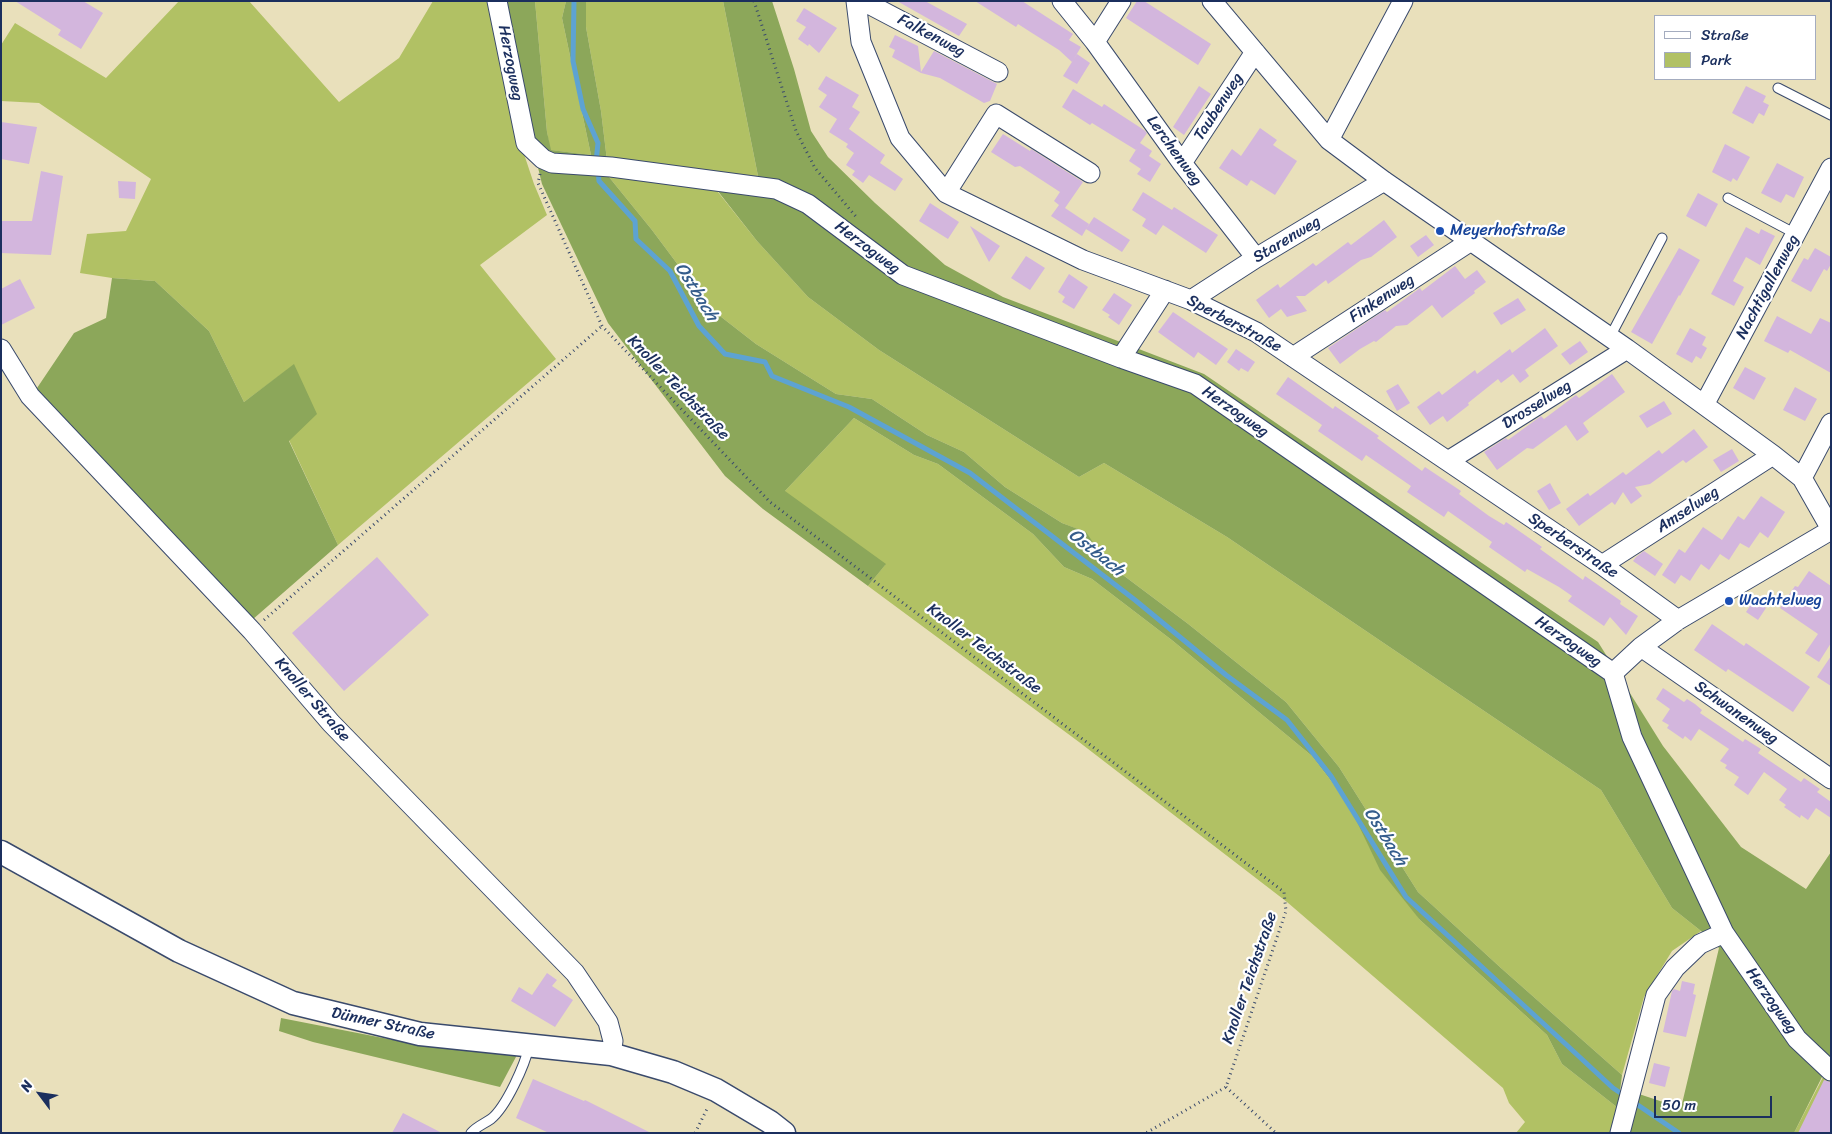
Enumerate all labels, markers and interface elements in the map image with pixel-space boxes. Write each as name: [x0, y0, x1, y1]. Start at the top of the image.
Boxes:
street label: Falkenweg: [894, 10, 968, 62]
legend: [1654, 15, 1817, 80]
text: Straße: [1701, 22, 1749, 48]
street label: Herzogweg: [493, 23, 527, 103]
text: Park: [1701, 47, 1732, 73]
street label: Taubenweg: [1190, 70, 1248, 144]
street label: Lerchenweg: [1142, 112, 1206, 190]
street label: Starenweg: [1250, 212, 1324, 268]
street label: Herzogweg: [831, 217, 903, 279]
place label: Meyerhofstraße: [1450, 221, 1565, 241]
marker: Meyerhofstraße: [1434, 225, 1446, 237]
street label: Nachtigallenweg: [1732, 231, 1804, 343]
water label: Ostbach: [670, 259, 722, 325]
street label: Finkenweg: [1346, 271, 1418, 327]
street label: Sperberstraße: [1183, 291, 1285, 357]
street label: Knoller Teichstraße: [623, 332, 733, 444]
street label: Drosselweg: [1499, 376, 1575, 434]
street label: Herzogweg: [1198, 382, 1272, 442]
street label: Amselweg: [1653, 483, 1723, 537]
street label: Sperberstraße: [1524, 509, 1622, 583]
water label: Ostbach: [1064, 525, 1128, 581]
place label: Wachtelweg: [1739, 591, 1822, 611]
marker: Wachtelweg: [1723, 595, 1735, 607]
street label: Knoller Teichstraße: [923, 600, 1045, 698]
street label: Herzogweg: [1531, 612, 1605, 672]
street label: Knoller Straße: [270, 654, 354, 746]
street label: Schwanenweg: [1690, 677, 1782, 749]
water label: Ostbach: [1359, 804, 1411, 870]
street label: Knoller Teichstraße: [1218, 909, 1282, 1047]
street label: Herzogweg: [1741, 964, 1801, 1038]
street label: Dünner Straße: [330, 1004, 436, 1044]
north arrow: [15, 1069, 65, 1119]
text: N: [13, 1075, 40, 1097]
scale bar: [1657, 1086, 1774, 1118]
text: 50 m: [1662, 1092, 1696, 1118]

